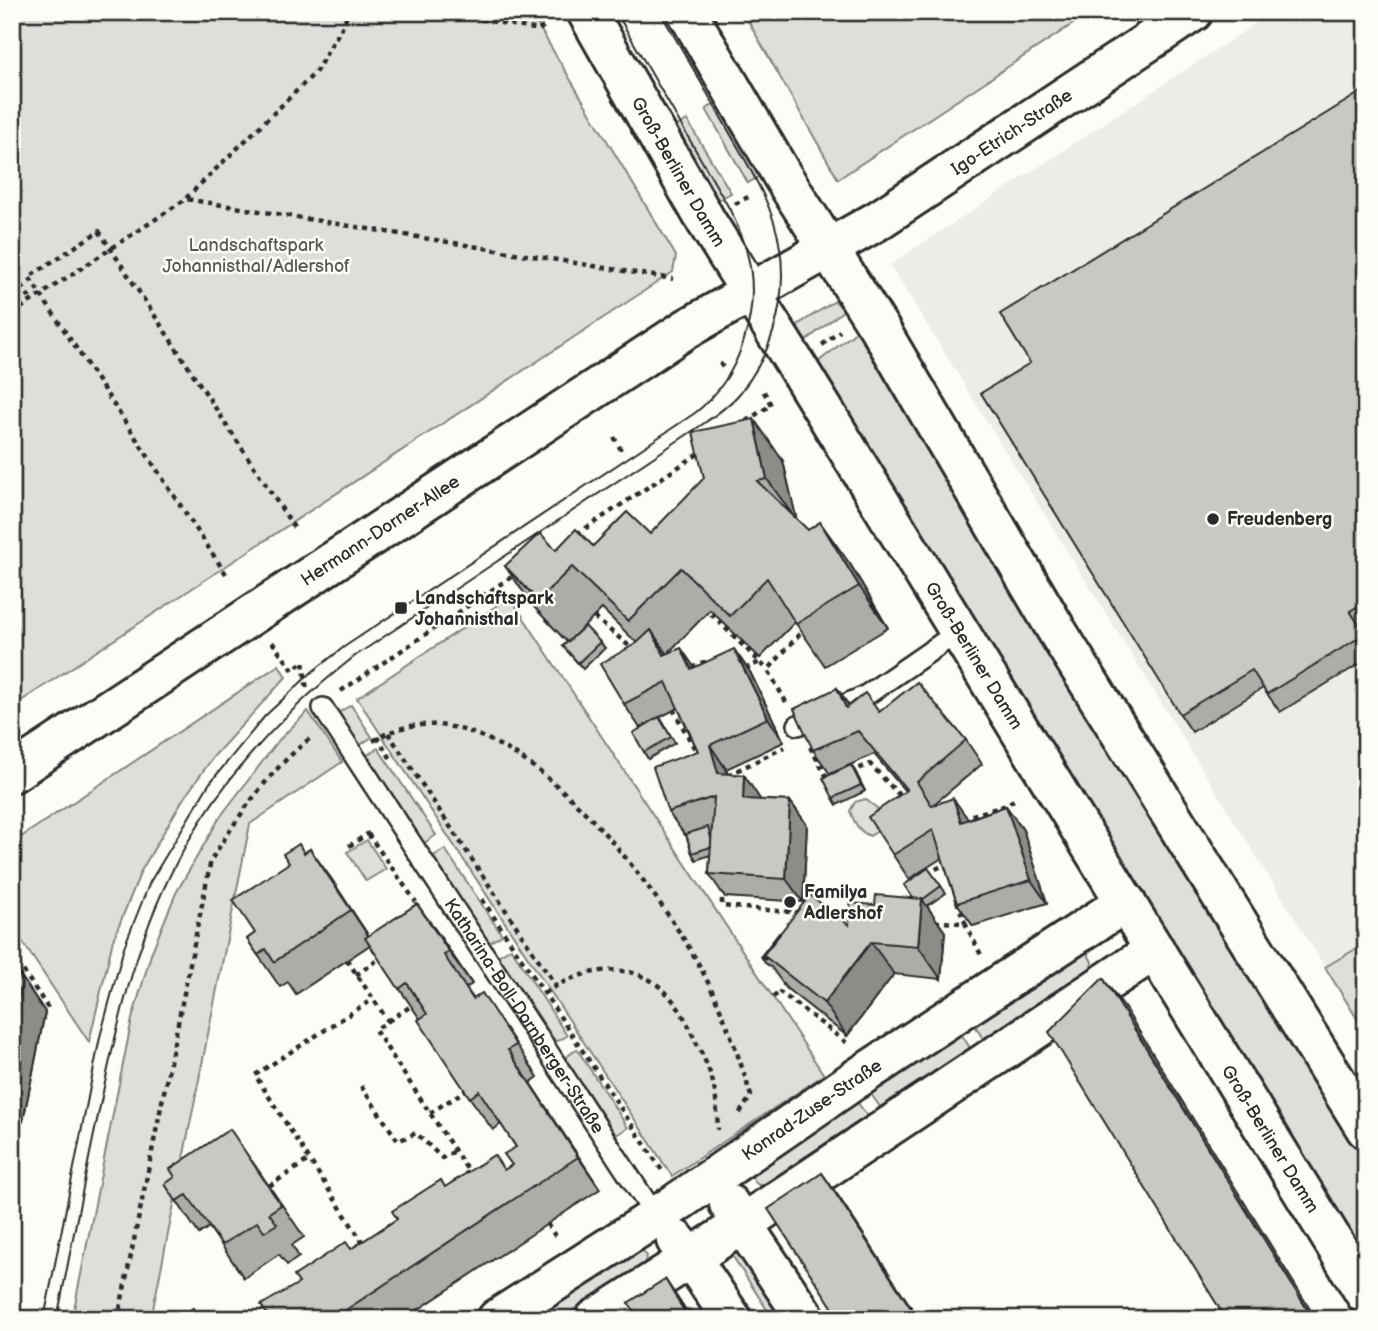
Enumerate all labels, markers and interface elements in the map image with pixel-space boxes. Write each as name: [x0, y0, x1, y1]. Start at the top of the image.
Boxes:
street label: Igo-Etrich-Straße: [947, 84, 1076, 179]
street label: Groß-Berliner Damm: [627, 93, 730, 250]
park label: Landschaftspark Johannisthal/Adlershof: [162, 235, 350, 277]
street label: Hermann-Dorner-Allee: [297, 470, 464, 590]
place label: Freudenberg: [1227, 509, 1332, 530]
marker: Freudenberg: [1205, 511, 1221, 527]
street label: Groß-Berliner Damm: [921, 578, 1027, 733]
place label: Landschaftspark Johannisthal: [415, 588, 554, 630]
marker: Landschaftspark Johannisthal: [393, 600, 409, 616]
place label: Familya Adlershof: [803, 882, 883, 924]
marker: Familya Adlershof: [782, 894, 798, 910]
street label: Katharina-Boll-Dornberger-Straße: [440, 895, 609, 1138]
street label: Konrad-Zuse-Straße: [738, 1054, 886, 1165]
street label: Groß-Berliner Damm: [1217, 1061, 1324, 1217]

